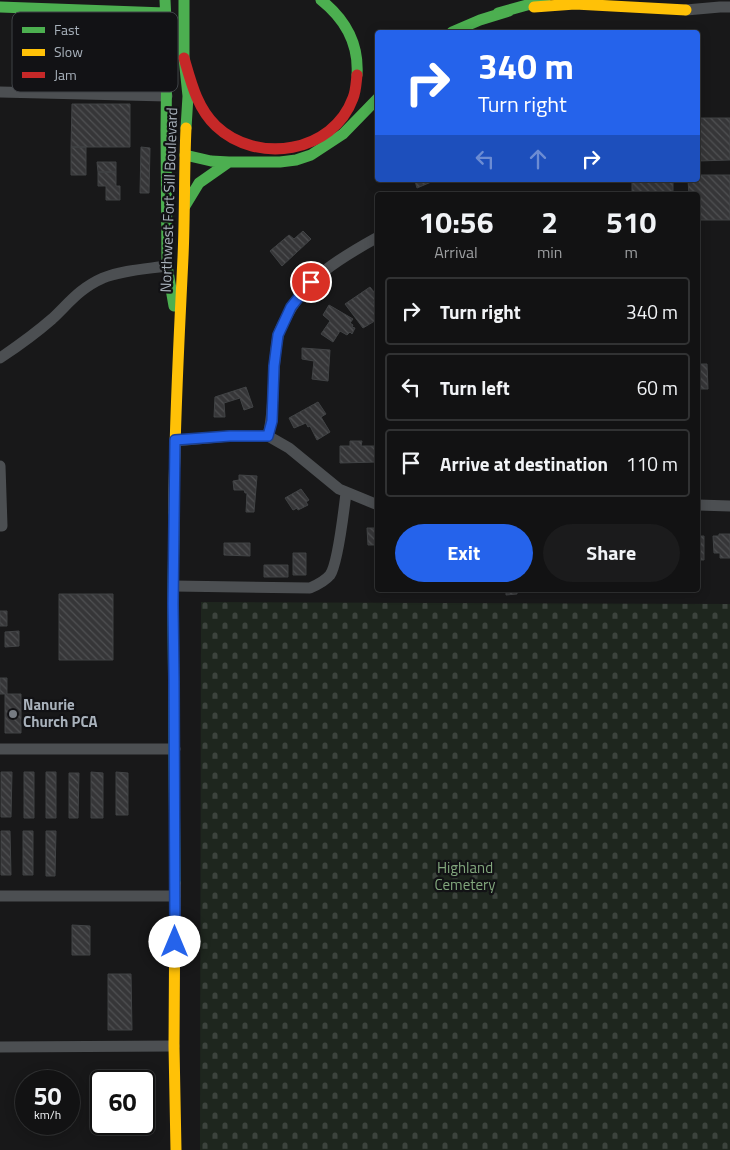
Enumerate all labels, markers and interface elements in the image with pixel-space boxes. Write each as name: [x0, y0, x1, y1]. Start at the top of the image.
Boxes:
legend: [12, 12, 178, 92]
text: Fast: [54, 19, 79, 40]
text: 340 m: [478, 39, 574, 93]
text: Slow: [54, 41, 83, 62]
icon: right: [395, 50, 460, 115]
text: Jam: [54, 64, 77, 85]
text: Turn right: [478, 87, 567, 121]
street label: Northwest Fort Sill Boulevard: [154, 107, 183, 293]
icon: left: [471, 145, 499, 173]
icon: ahead: [524, 145, 552, 173]
icon: right: [577, 145, 605, 173]
text: 10:56: [419, 199, 493, 245]
text: 2: [541, 199, 558, 245]
text: 510: [606, 199, 656, 245]
text: Arrival: [434, 240, 478, 264]
text: min: [537, 240, 562, 264]
text: m: [625, 240, 638, 264]
pin: [290, 261, 332, 303]
icon: arrive: [297, 268, 325, 296]
icon: right: [397, 297, 425, 325]
text: Turn right: [440, 297, 521, 326]
text: 340 m: [626, 297, 678, 326]
icon: left: [397, 373, 425, 401]
text: Turn left: [440, 373, 510, 402]
text: 60 m: [637, 373, 678, 402]
icon: arrive: [397, 449, 425, 477]
text: Arrive at destination: [440, 449, 608, 478]
text: 110 m: [626, 449, 678, 478]
button: Exit: [395, 524, 533, 582]
button: Share: [543, 524, 680, 582]
place label: Nanurie Church PCA: [23, 693, 98, 733]
marker: Nanurie Church PCA: [7, 708, 19, 720]
park label: Highland Cemetery: [435, 856, 495, 896]
position arrow: [148, 915, 200, 967]
speed limit sign: 60: [90, 1070, 155, 1135]
text: 50: [33, 1077, 62, 1115]
text: km/h: [34, 1105, 61, 1124]

